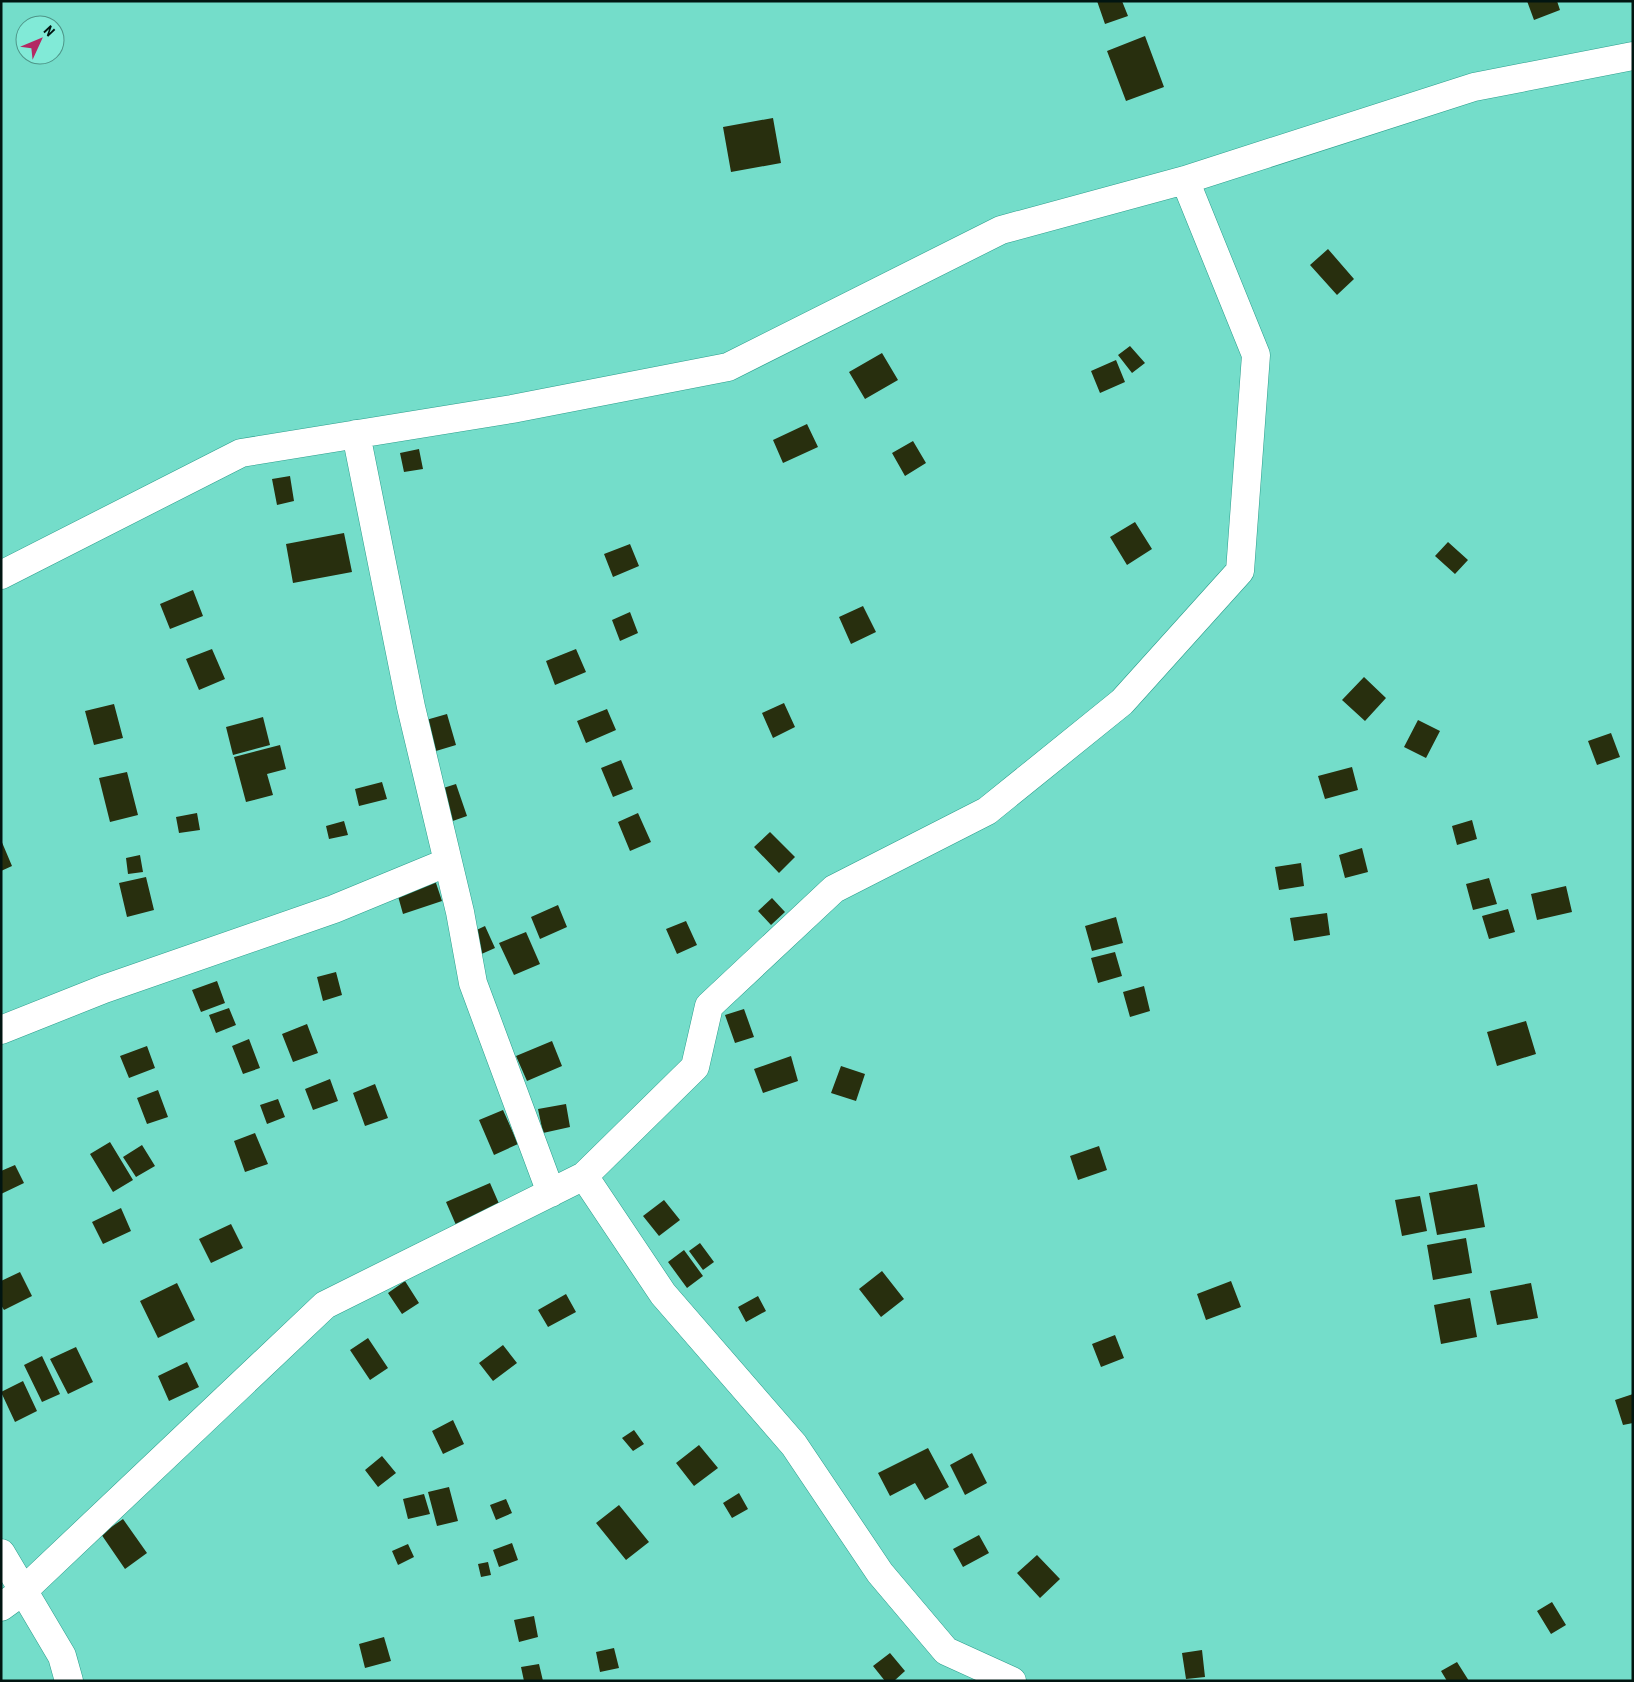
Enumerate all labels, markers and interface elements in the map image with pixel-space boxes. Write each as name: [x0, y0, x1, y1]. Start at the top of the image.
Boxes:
north arrow: [15, 15, 65, 65]
text: N: [41, 22, 58, 40]

